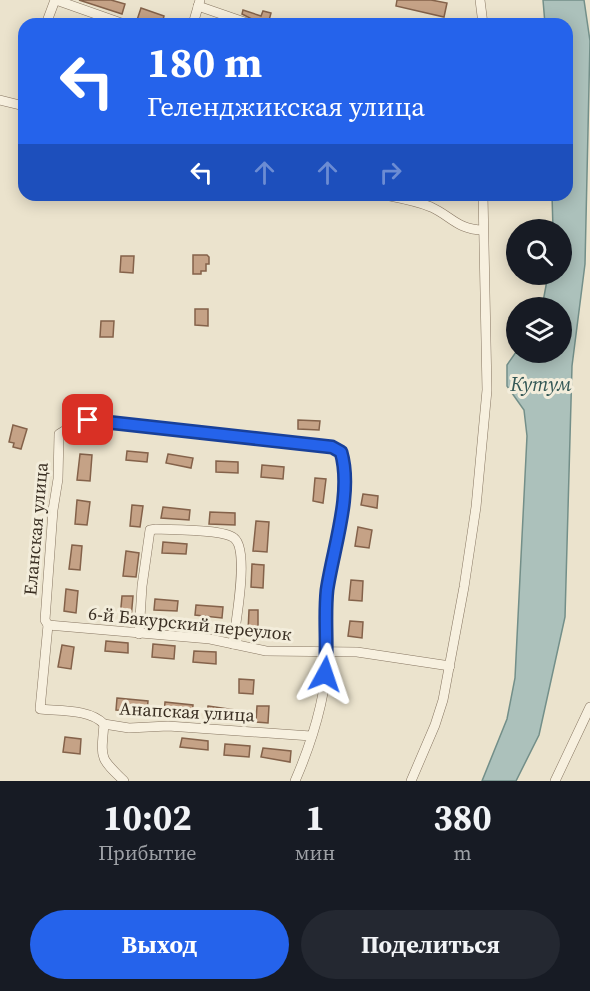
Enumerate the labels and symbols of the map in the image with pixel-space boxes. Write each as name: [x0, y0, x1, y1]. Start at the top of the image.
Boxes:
water label: Кутум: [509, 370, 572, 398]
pin: [62, 394, 113, 445]
street label: Еланская улица: [17, 460, 54, 597]
street label: 6-й Бакурский переулок: [87, 600, 293, 647]
position arrow: [293, 642, 357, 706]
street label: Анапская улица: [119, 695, 256, 728]

